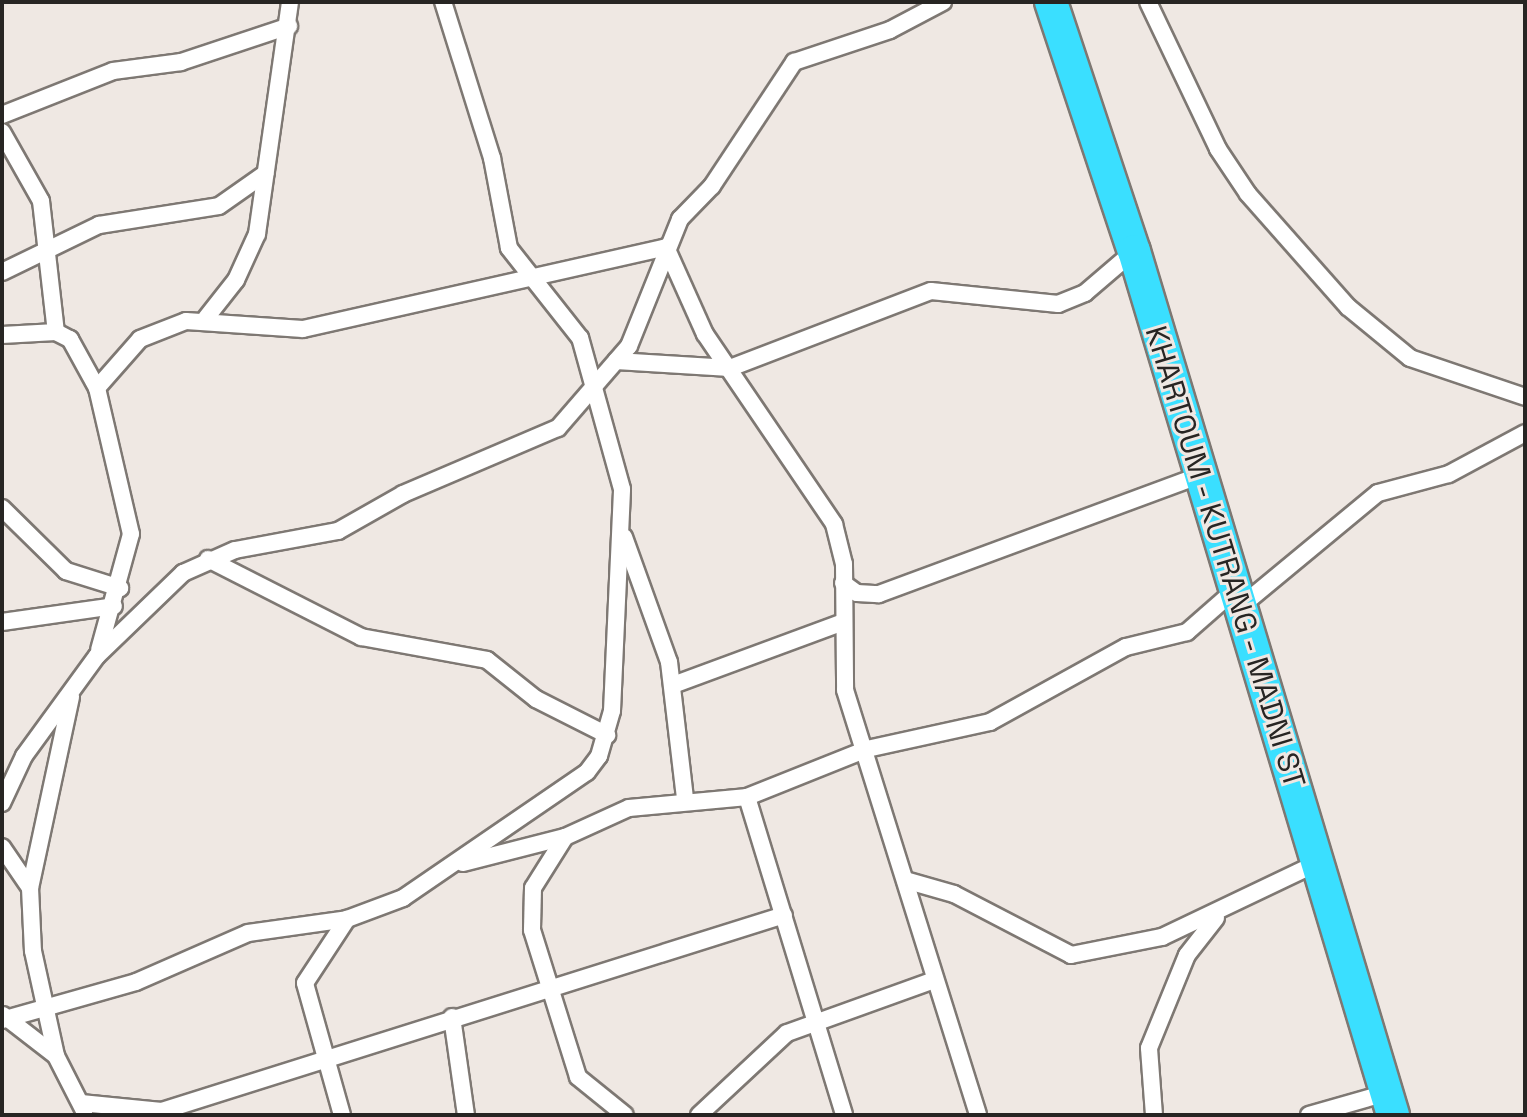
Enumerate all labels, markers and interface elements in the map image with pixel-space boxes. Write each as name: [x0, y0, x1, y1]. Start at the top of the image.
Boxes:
street label: KHARTOUM - KUTRANG - MADNI ST: [1137, 320, 1313, 794]

